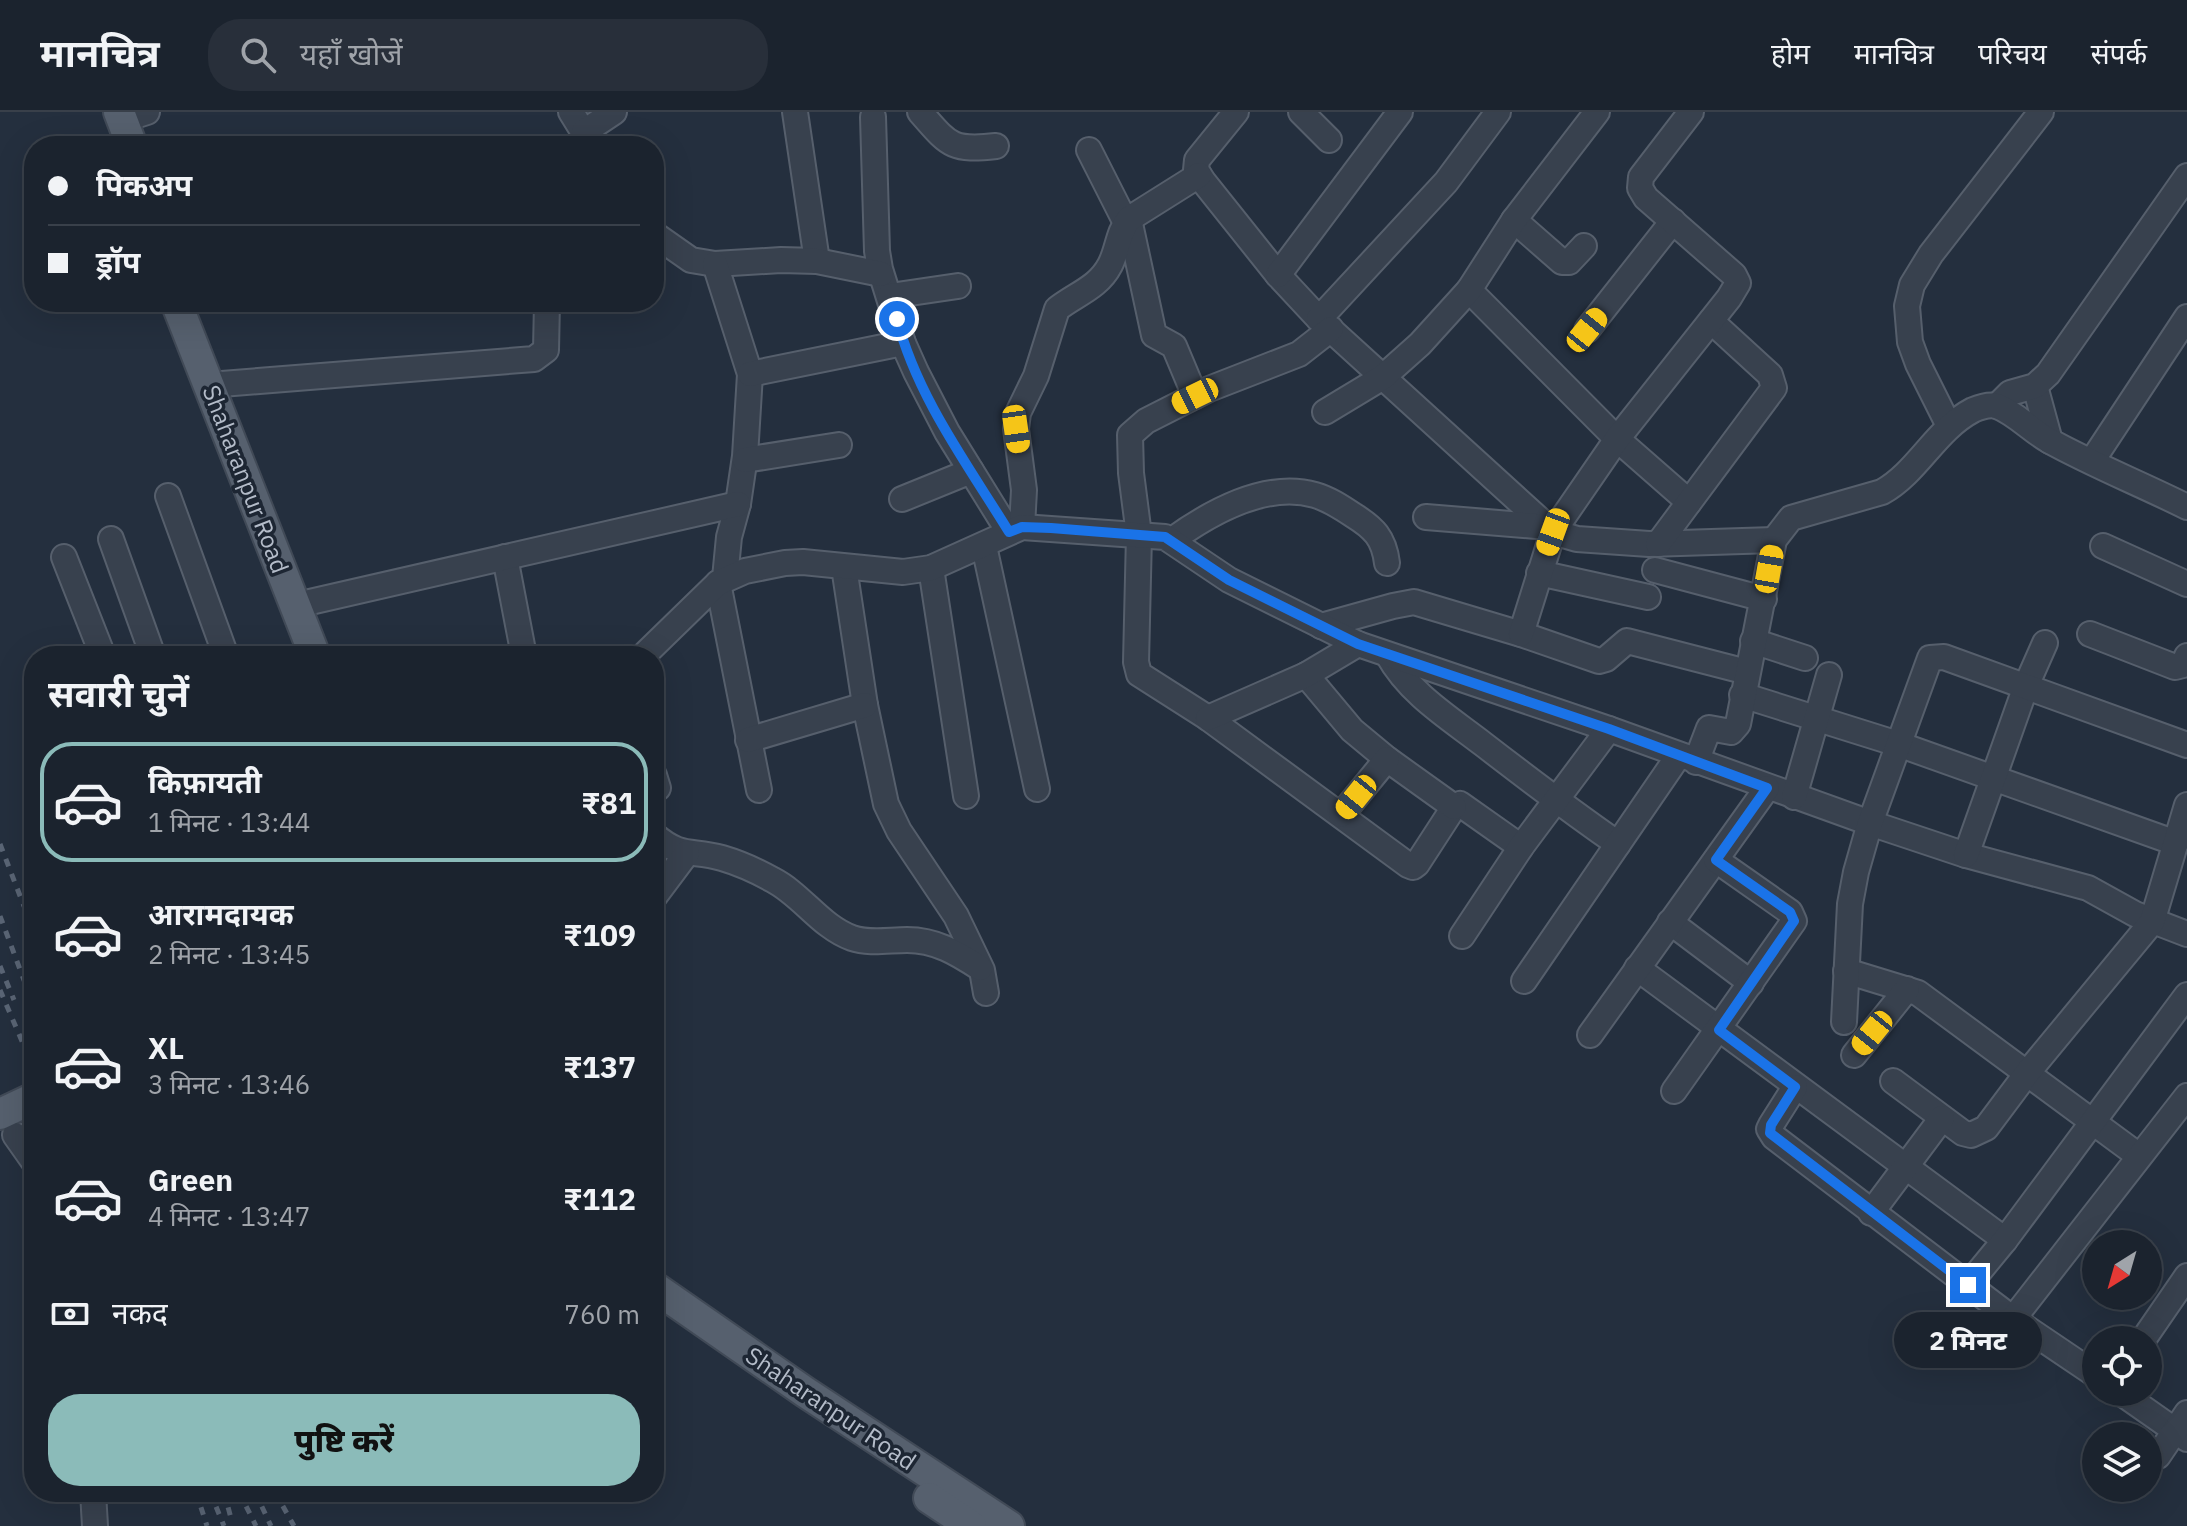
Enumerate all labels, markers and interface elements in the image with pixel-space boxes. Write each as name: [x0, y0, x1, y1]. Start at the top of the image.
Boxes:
search box: [208, 19, 768, 91]
text: मानचित्र: [40, 28, 160, 77]
icon: search: [236, 33, 280, 77]
text: यहाँ खोजें: [300, 34, 403, 73]
text: होम: [1771, 35, 1810, 72]
text: मानचित्र: [1854, 35, 1934, 72]
text: परिचय: [1978, 35, 2047, 72]
text: संपर्क: [2091, 35, 2147, 72]
text: पिकअप: [96, 165, 192, 204]
text: ड्रॉप: [96, 242, 140, 281]
route start: [879, 301, 915, 337]
car: [1563, 304, 1611, 356]
car: [1168, 375, 1222, 417]
street label: Shaharanpur Road: [195, 380, 297, 578]
car: [1001, 404, 1031, 454]
car: [1534, 505, 1572, 559]
car: [1753, 543, 1785, 595]
text: सवारी चुनें: [48, 670, 189, 717]
text: किफ़ायती: [148, 762, 262, 801]
icon: car: [52, 766, 124, 838]
car: [1332, 771, 1380, 823]
text: ₹81: [581, 783, 636, 822]
text: 1 मिनट · 13:44: [148, 805, 310, 839]
text: आरामदायक: [148, 894, 294, 933]
icon: car: [52, 898, 124, 970]
text: ₹109: [563, 915, 636, 954]
text: 2 मिनट · 13:45: [148, 937, 310, 971]
car: [1848, 1007, 1896, 1059]
text: XL: [148, 1028, 184, 1067]
icon: car: [52, 1030, 124, 1102]
text: ₹137: [563, 1047, 636, 1086]
text: 3 मिनट · 13:46: [148, 1067, 310, 1101]
text: Green: [148, 1160, 233, 1199]
icon: car: [52, 1162, 124, 1234]
text: ₹112: [563, 1179, 636, 1218]
text: 4 मिनट · 13:47: [148, 1199, 310, 1233]
north arrow: [2082, 1230, 2162, 1310]
map controls: [2082, 1230, 2162, 1502]
route end: [1950, 1267, 1986, 1303]
icon: cash: [48, 1292, 92, 1336]
text: नकद: [112, 1293, 168, 1332]
text: 760 m: [564, 1297, 640, 1331]
callout: 2 मिनट: [1894, 1313, 2042, 1369]
text: 2 मिनट: [1929, 1323, 2007, 1357]
button: locate: [2082, 1326, 2162, 1406]
street label: Shaharanpur Road: [739, 1339, 923, 1477]
button: पुष्टि करें: [48, 1394, 640, 1486]
button: layers: [2082, 1422, 2162, 1502]

